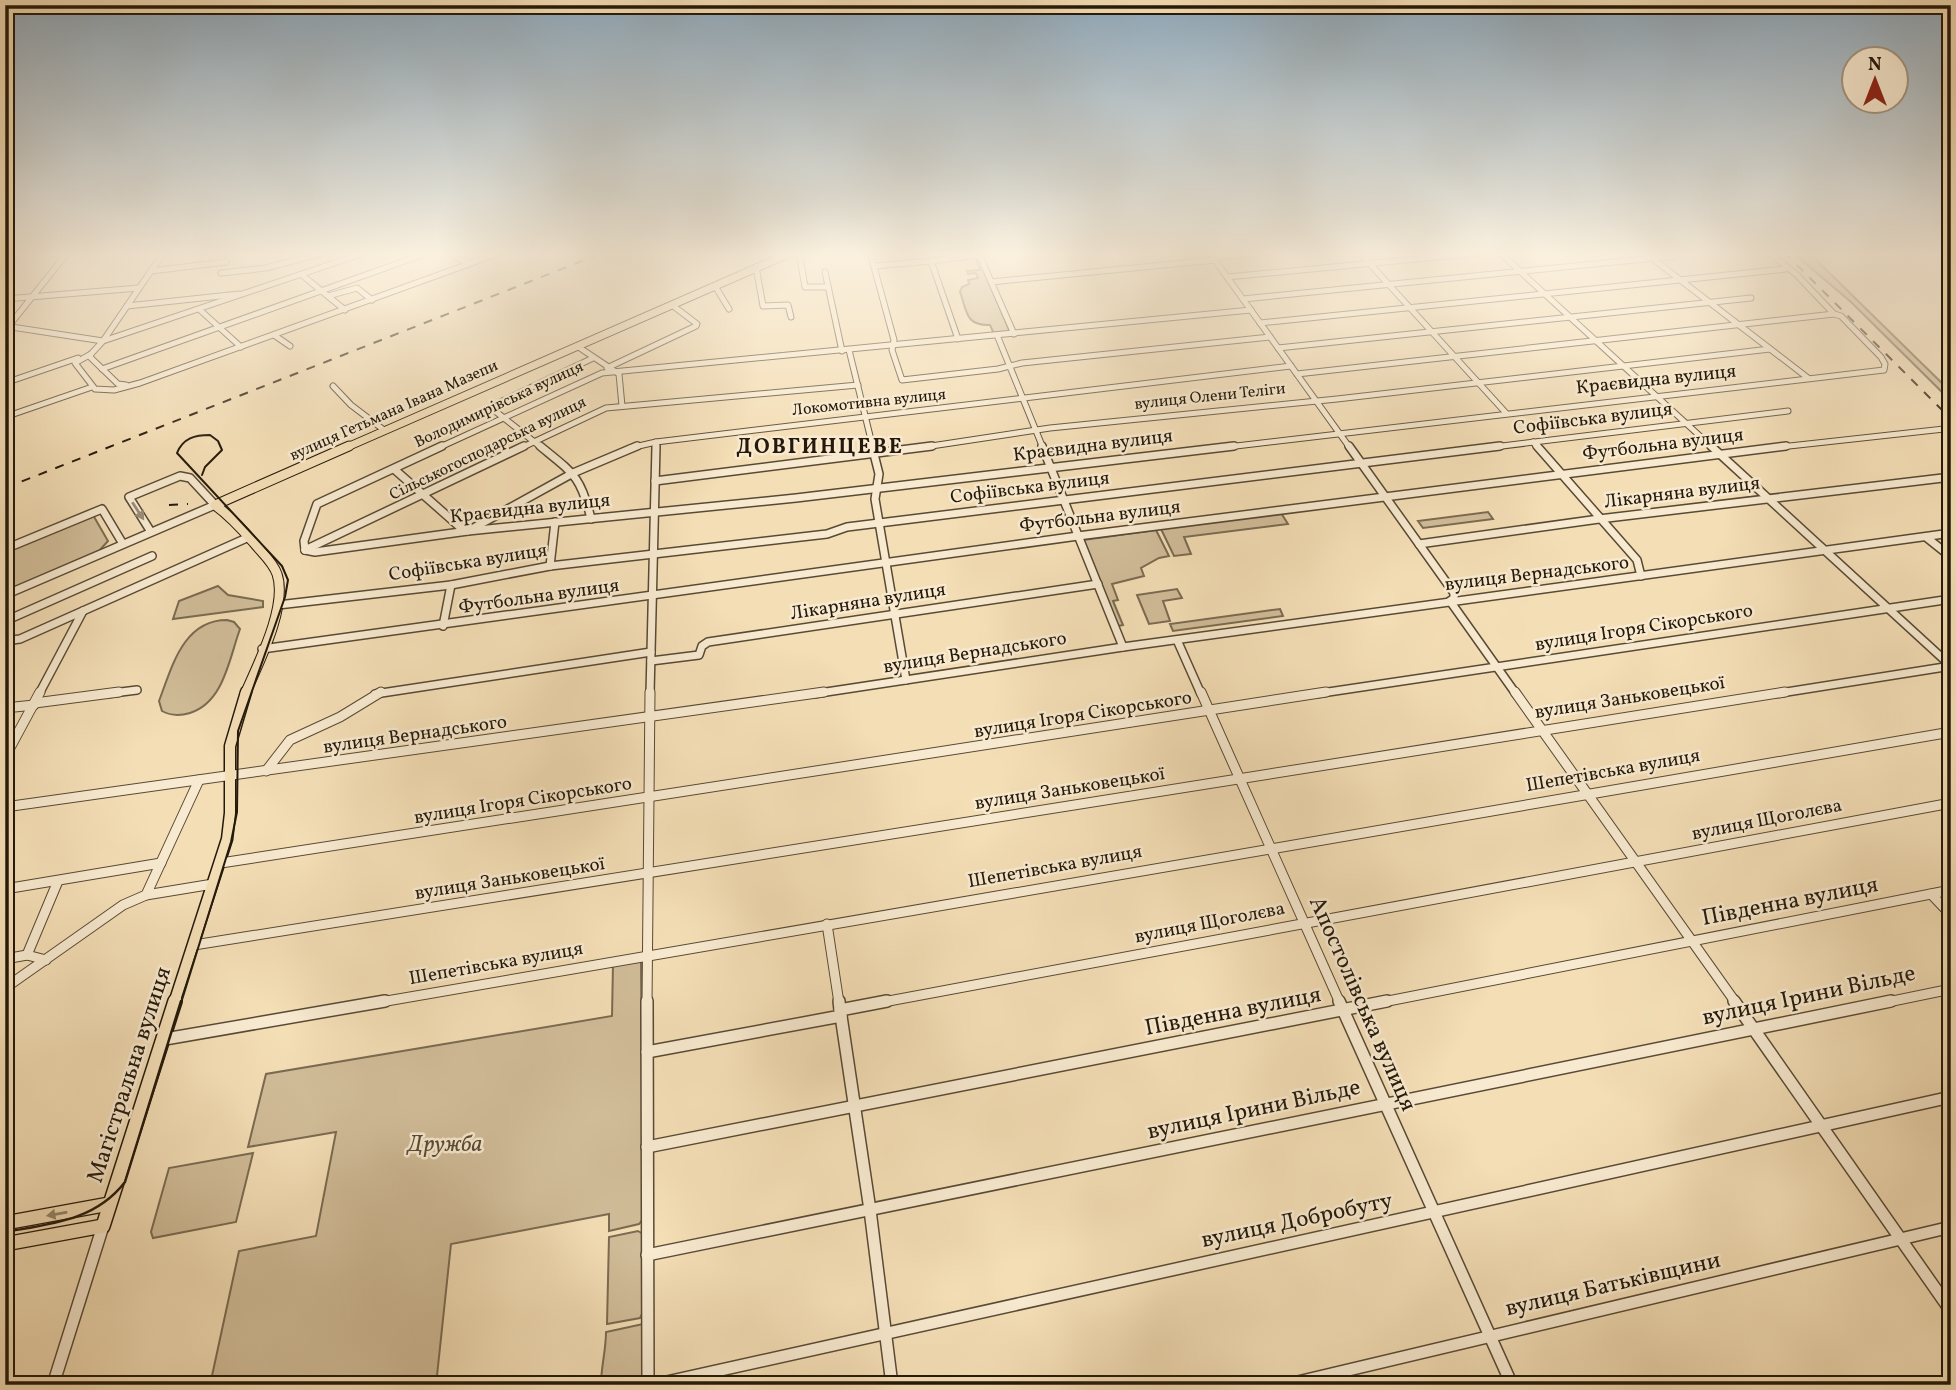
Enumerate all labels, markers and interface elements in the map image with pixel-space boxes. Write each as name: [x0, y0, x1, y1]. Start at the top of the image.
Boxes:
north arrow: [1840, 46, 1910, 116]
text: N: [1868, 52, 1882, 78]
street label: вулиця Гетьмана Івана Мазепи: [286, 355, 502, 467]
street label: Володимирівська вулиця: [411, 356, 587, 454]
street label: Краєвидна вулиця: [1575, 359, 1737, 401]
street label: вулиця Олени Теліги: [1133, 378, 1287, 416]
street label: Локомотивна вулиця: [791, 384, 947, 422]
street label: Сільськогосподарська вулиця: [386, 392, 590, 506]
street label: Софіївська вулиця: [1512, 396, 1674, 442]
street label: Футбольна вулиця: [1581, 422, 1745, 468]
street label: Краєвидна вулиця: [1012, 423, 1175, 469]
district label: ДОВГИНЦЕВЕ: [736, 433, 904, 462]
street label: Софіївська вулиця: [949, 465, 1111, 511]
street label: Лікарняна вулиця: [1603, 471, 1762, 515]
street label: Краєвидна вулиця: [449, 488, 611, 530]
street label: Футбольна вулиця: [1018, 494, 1182, 540]
one-way arrow: [131, 502, 144, 521]
street label: Софіївська вулиця: [387, 538, 549, 588]
street label: вулиця Вернадського: [1443, 550, 1631, 598]
street label: Футбольна вулиця: [457, 573, 621, 621]
street label: Лікарняна вулиця: [788, 577, 948, 627]
street label: вулиця Ігоря Сікорського: [1533, 598, 1755, 658]
street label: вулиця Вернадського: [881, 626, 1069, 680]
street label: вулиця Заньковецької: [1533, 670, 1727, 726]
street label: вулиця Ігоря Сікорського: [972, 685, 1194, 745]
street label: вулиця Вернадського: [321, 709, 509, 761]
street label: Шепетівська вулиця: [1524, 743, 1702, 799]
street label: вулиця Заньковецької: [973, 761, 1167, 817]
street label: вулиця Ігоря Сікорського: [412, 771, 634, 831]
street label: вулиця Щоголєва: [1690, 793, 1844, 847]
street label: Шепетівська вулиця: [966, 839, 1144, 895]
street label: вулиця Заньковецької: [413, 851, 607, 907]
street label: Південна вулиця: [1699, 869, 1881, 935]
street label: Апостолівська вулиця: [1300, 891, 1424, 1117]
street label: вулиця Щоголєва: [1133, 896, 1287, 950]
street label: Шепетівська вулиця: [407, 936, 585, 992]
street label: вулиця Ірини Вільде: [1699, 958, 1919, 1034]
street label: Магістральна вулиця: [80, 963, 180, 1187]
street label: Південна вулиця: [1142, 979, 1324, 1045]
street label: вулиця Ірини Вільде: [1144, 1072, 1364, 1148]
park label: Дружба: [406, 1129, 483, 1161]
street label: вулиця Добробуту: [1198, 1185, 1396, 1257]
one-way arrow: [46, 1209, 68, 1220]
street label: вулиця Батьківщини: [1502, 1245, 1724, 1325]

